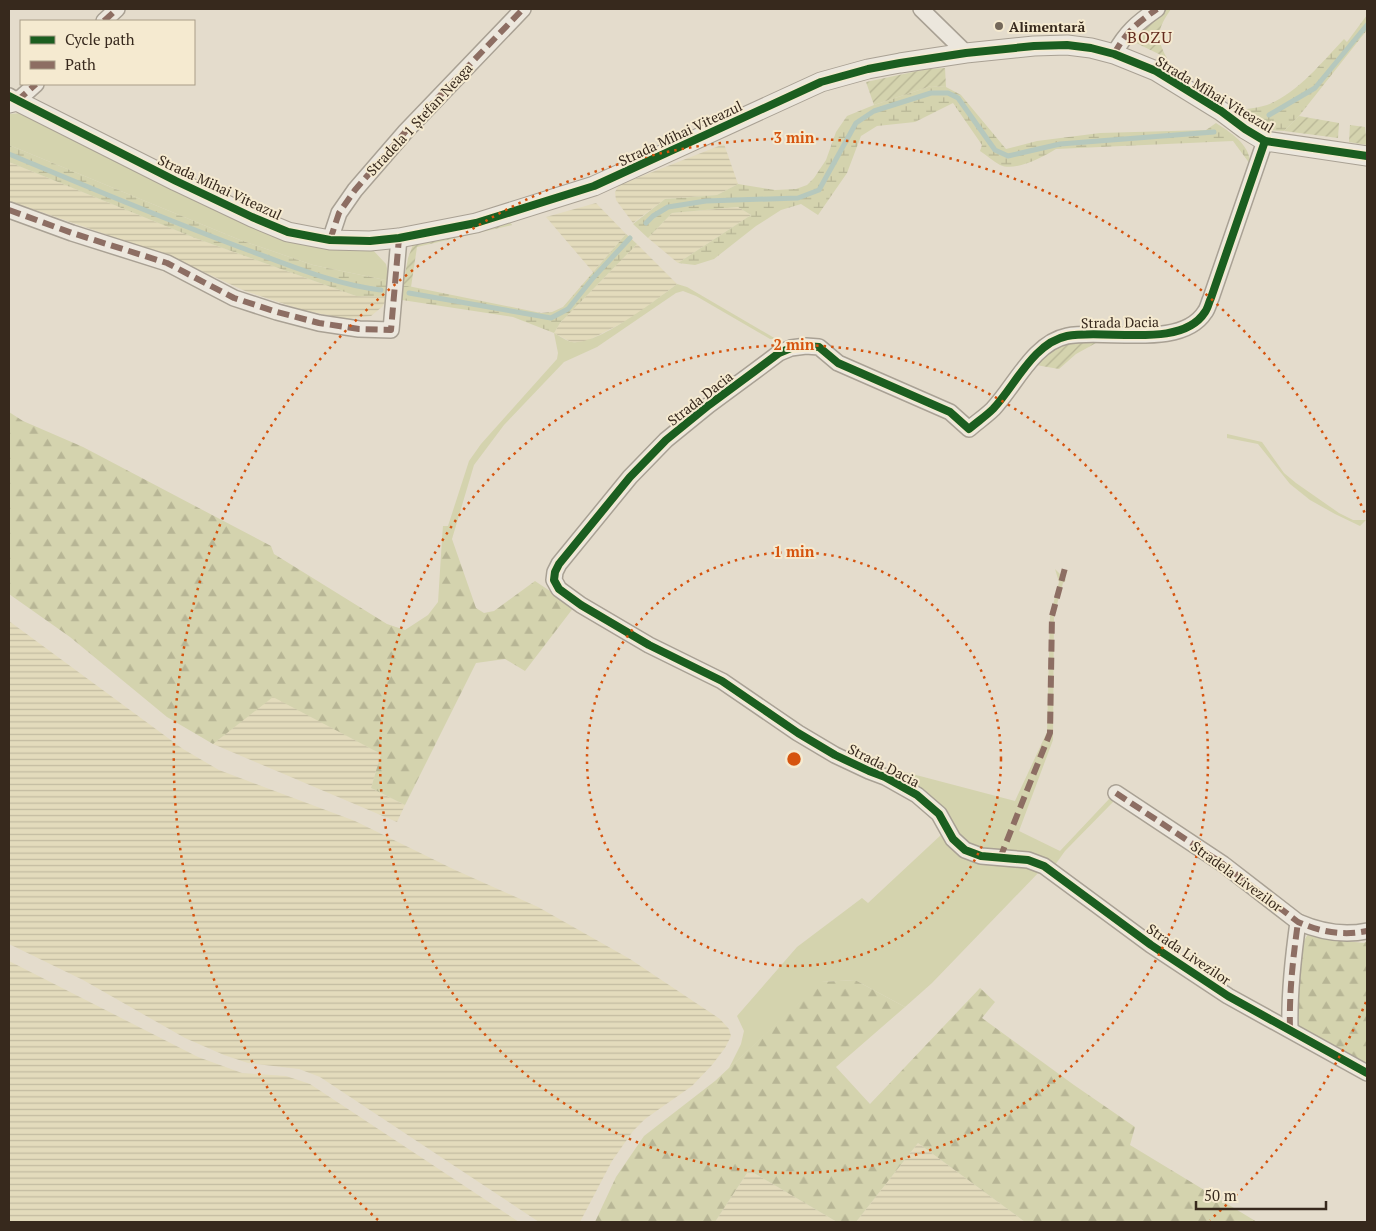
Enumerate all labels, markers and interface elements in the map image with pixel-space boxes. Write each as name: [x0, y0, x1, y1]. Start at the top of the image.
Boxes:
place label: Alimentară: [1009, 17, 1085, 36]
legend: [20, 20, 195, 85]
marker: Alimentară: [993, 20, 1005, 32]
district label: BOZU: [1127, 26, 1173, 48]
text: Cycle path: [65, 29, 135, 49]
street label: Strada Mihai Viteazul: [1152, 51, 1278, 137]
text: Path: [65, 54, 96, 74]
street label: Stradela 1 Ștefan Neaga: [362, 59, 476, 179]
street label: Strada Mihai Viteazul: [615, 96, 745, 170]
text: 3 min: [773, 127, 815, 147]
street label: Strada Mihai Viteazul: [155, 150, 285, 224]
street label: Strada Dacia: [1081, 312, 1159, 332]
text: 2 min: [773, 334, 815, 354]
street label: Strada Dacia: [663, 366, 737, 430]
text: 1 min: [773, 541, 815, 561]
street label: Strada Dacia: [845, 739, 923, 791]
centre of rings: [785, 750, 803, 768]
street label: Stradela Livezilor: [1187, 836, 1287, 916]
street label: Strada Livezilor: [1143, 919, 1235, 989]
scale bar: [1196, 1178, 1326, 1210]
text: 50 m: [1204, 1185, 1237, 1205]

